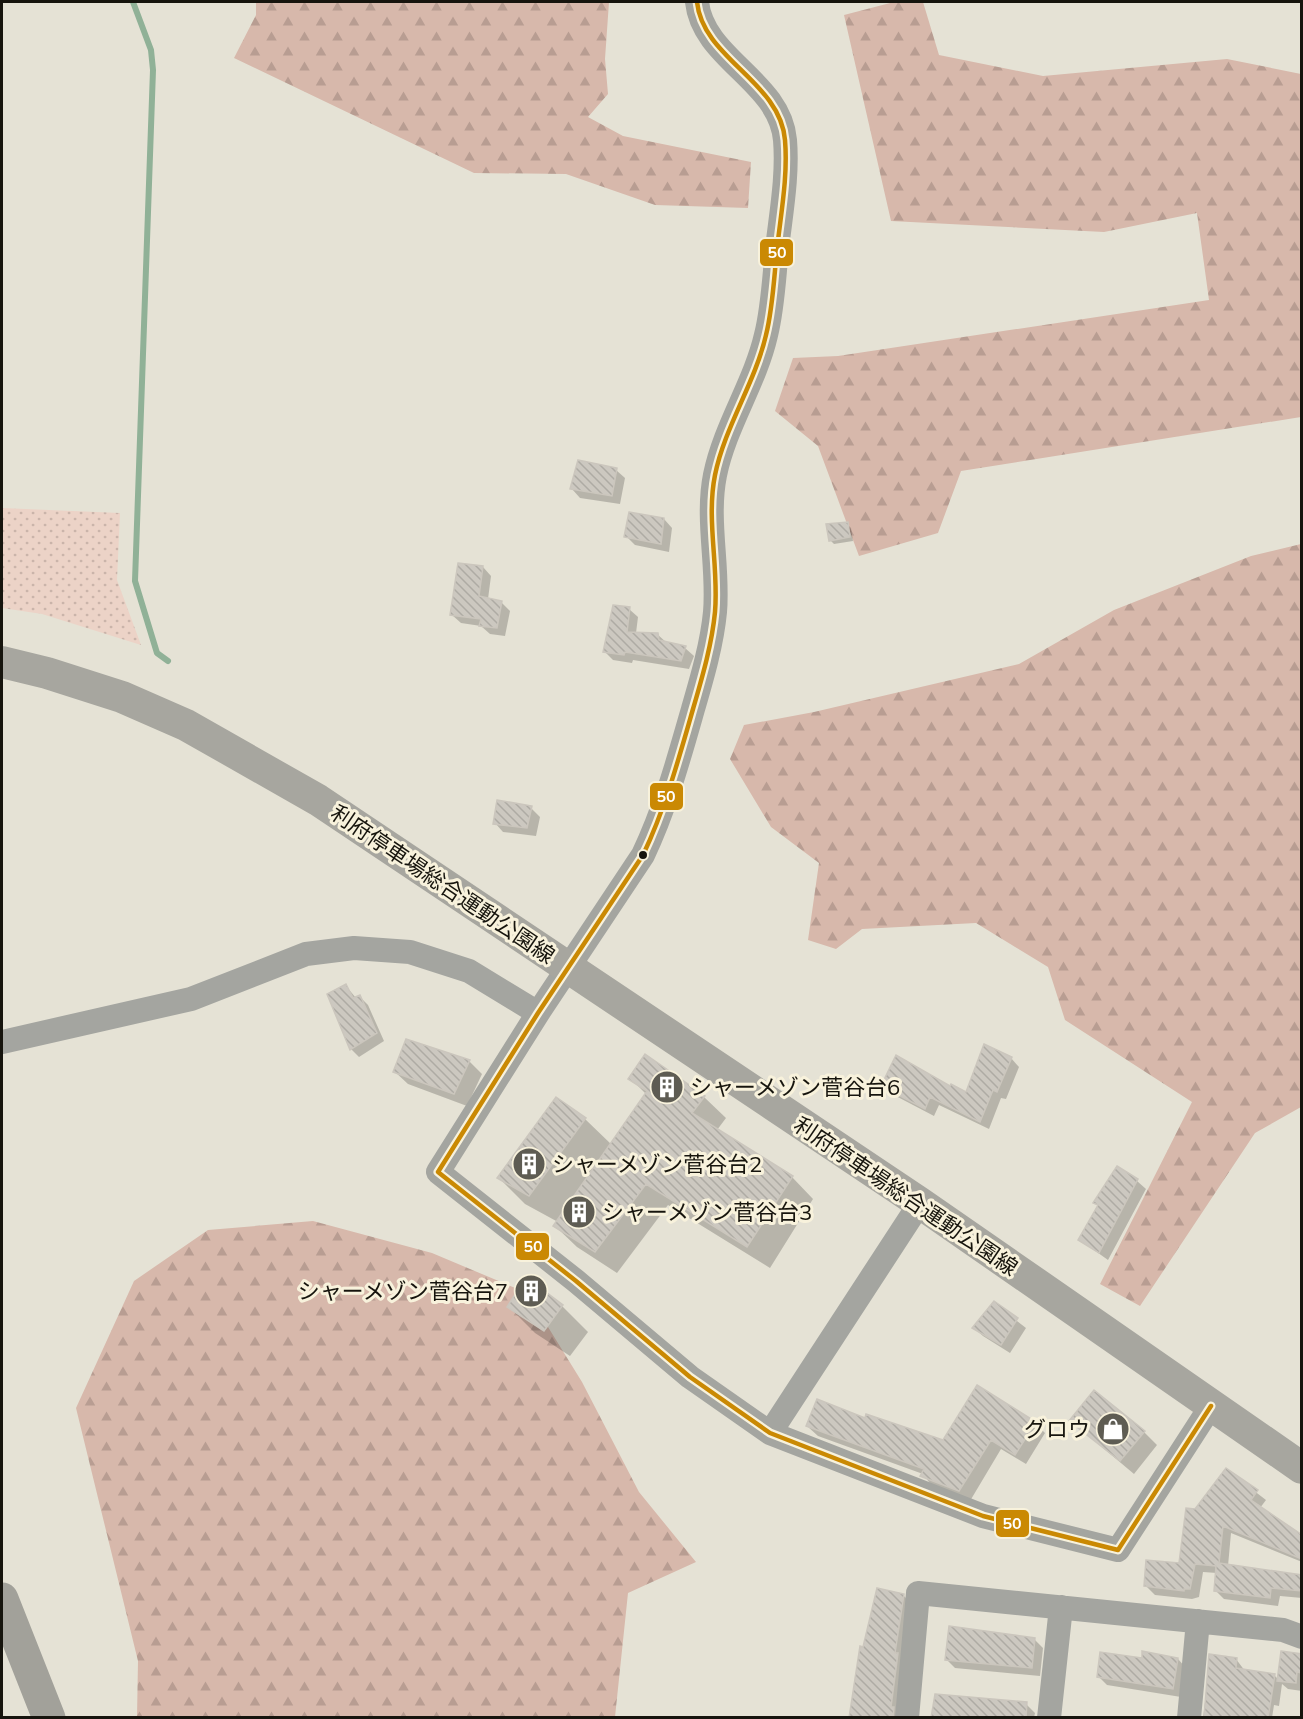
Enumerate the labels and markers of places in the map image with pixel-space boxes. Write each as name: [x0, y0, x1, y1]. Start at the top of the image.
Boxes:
unlabelled marker: [637, 849, 649, 861]
building icon: シャーメゾン菅谷台6: [649, 1069, 685, 1105]
place label: シャーメゾン菅谷台6: [690, 1073, 900, 1101]
building icon: シャーメゾン菅谷台2: [511, 1146, 547, 1182]
place label: シャーメゾン菅谷台2: [552, 1150, 762, 1178]
building icon: シャーメゾン菅谷台3: [561, 1194, 597, 1230]
place label: シャーメゾン菅谷台3: [602, 1198, 812, 1226]
building icon: シャーメゾン菅谷台7: [513, 1273, 549, 1309]
place label: シャーメゾン菅谷台7: [298, 1277, 508, 1305]
shop icon: グロウ: [1095, 1411, 1131, 1447]
place label: グロウ: [1024, 1415, 1090, 1443]

